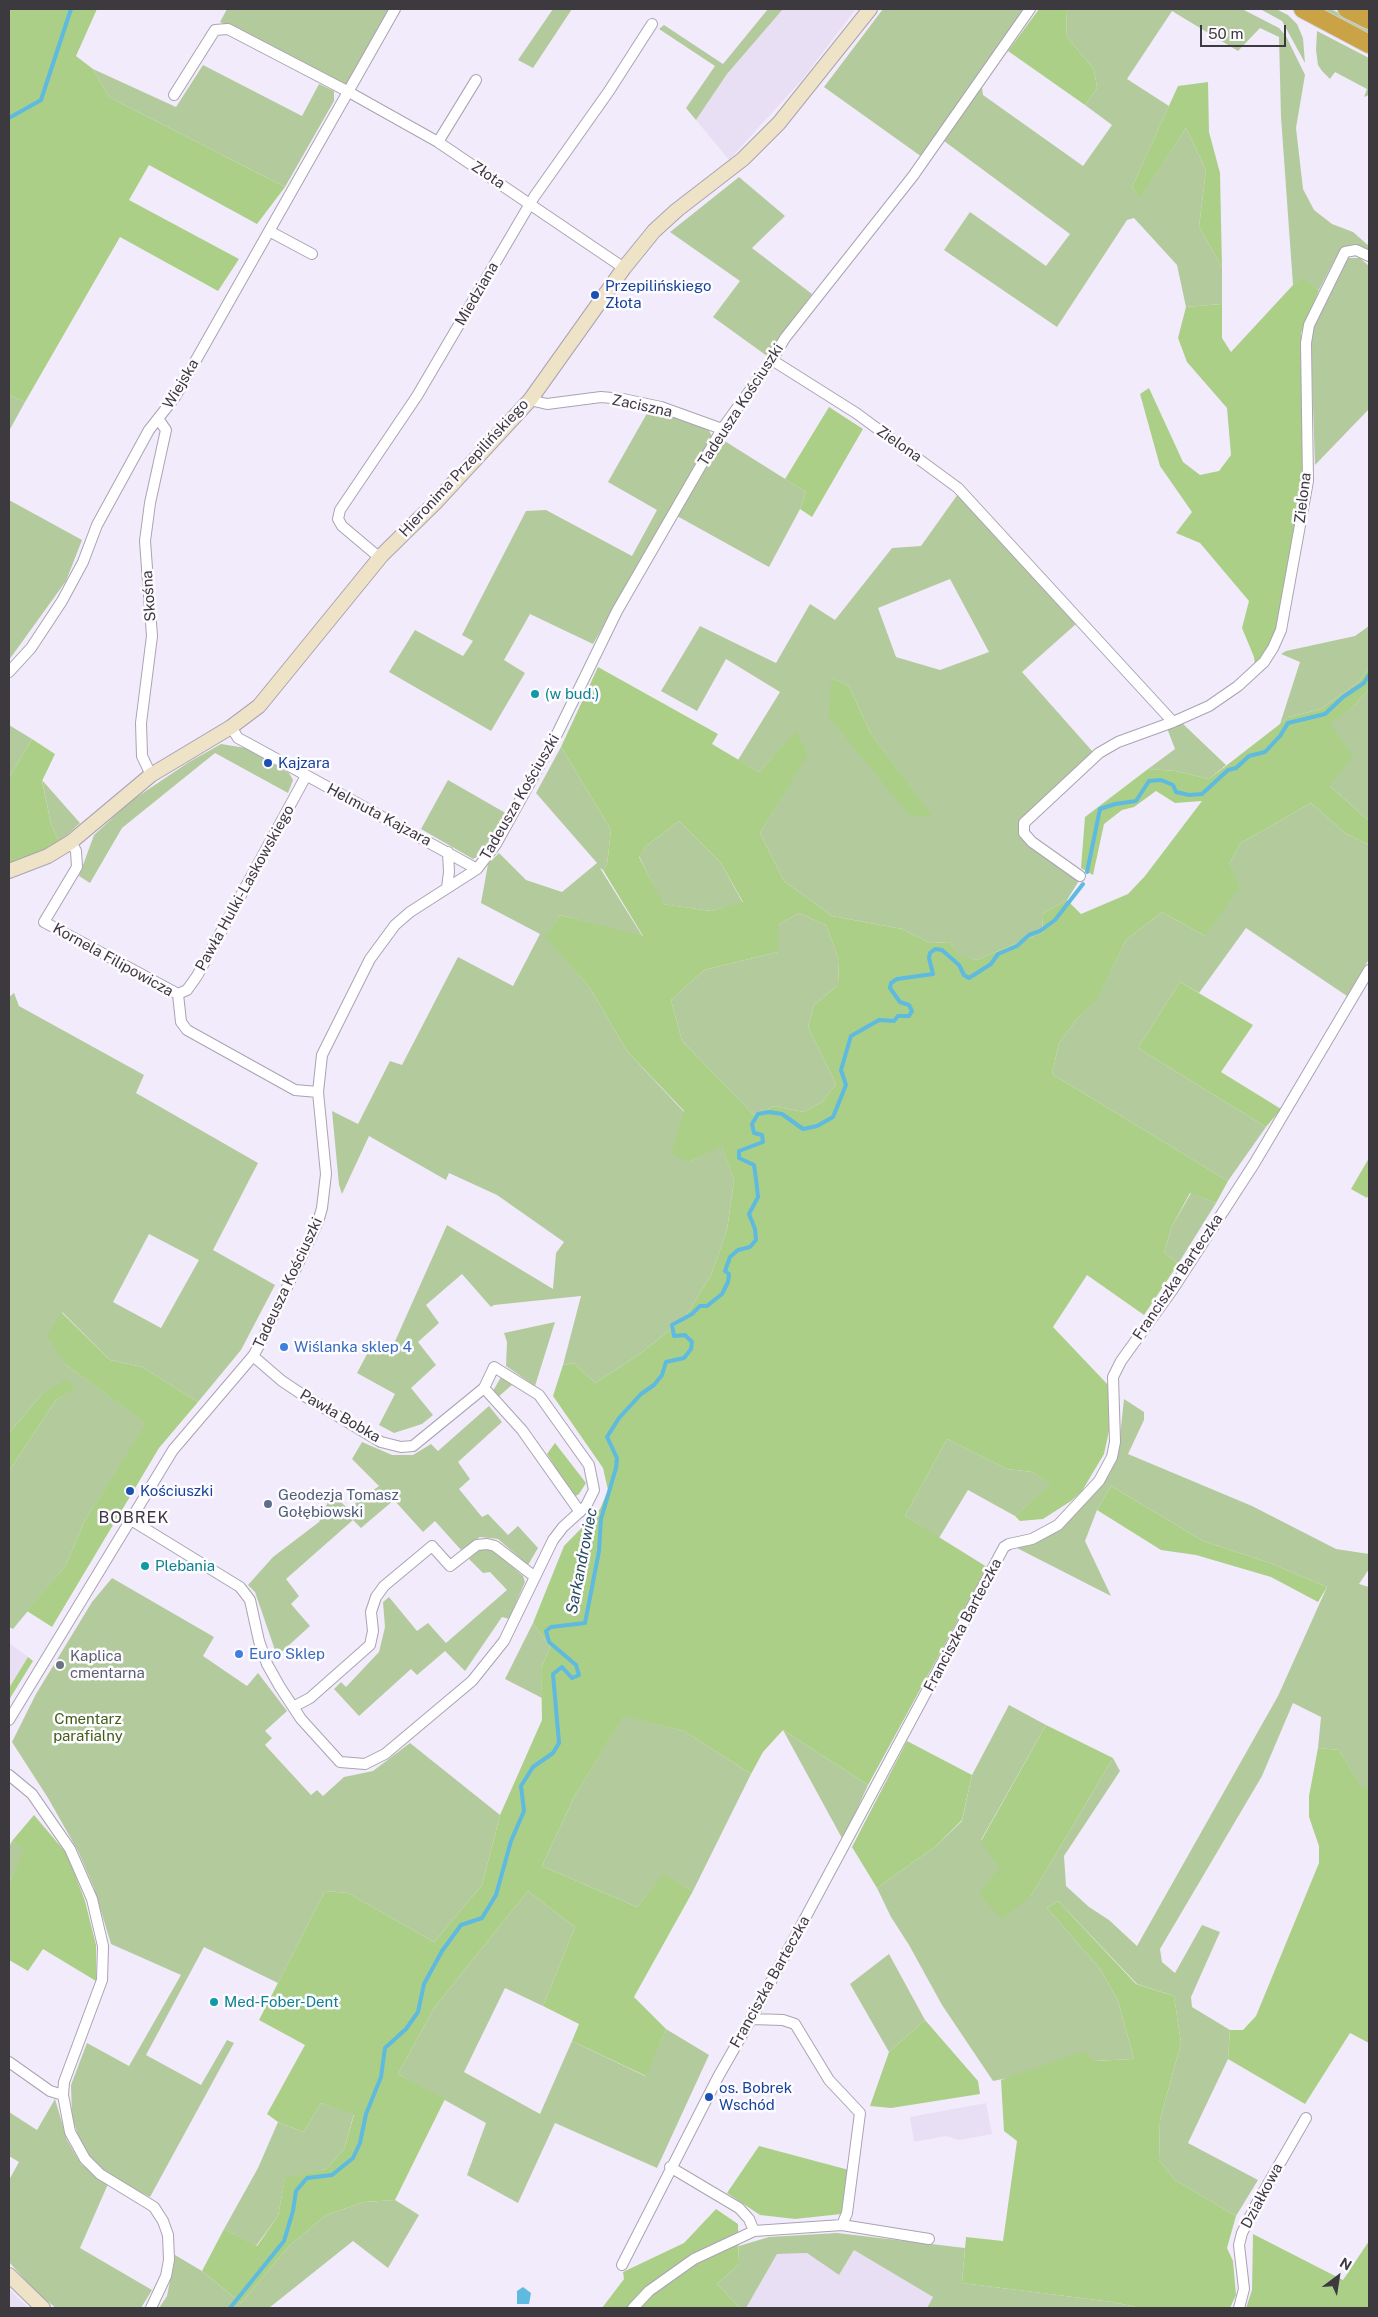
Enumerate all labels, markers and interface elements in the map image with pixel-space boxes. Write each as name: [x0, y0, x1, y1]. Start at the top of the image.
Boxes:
scale bar: [1203, 15, 1289, 47]
text: 50 m: [1208, 25, 1243, 42]
street label: Złota: [468, 157, 508, 193]
street label: Miedziana: [452, 259, 502, 329]
place label: Przepilińskiego Złota: [605, 277, 712, 312]
marker: Przepilińskiego Złota: [589, 289, 601, 301]
street label: Tadeusza Kościuszki: [695, 340, 787, 470]
street label: Wiejska: [159, 356, 203, 412]
street label: Zaciszna: [610, 391, 674, 421]
street label: Hieronima Przepilińskiego: [395, 395, 533, 541]
street label: Zielona: [873, 422, 925, 466]
street label: Zielona: [1291, 472, 1315, 524]
street label: Skośna: [138, 570, 160, 622]
place label: (w bud.): [545, 685, 599, 703]
marker: (w bud.): [529, 688, 541, 700]
street label: Tadeusza Kościuszki: [477, 731, 563, 863]
place label: Kajzara: [278, 754, 330, 772]
marker: Kajzara: [262, 757, 274, 769]
street label: Helmuta Kajzara: [324, 780, 434, 850]
street label: Pawła Hulki-Laskowskiego: [192, 802, 298, 974]
street label: Kornela Filipowicza: [50, 919, 176, 1001]
street label: Franciszka Barteczka: [1129, 1211, 1227, 1343]
street label: Tadeusza Kościuszki: [250, 1215, 326, 1351]
place label: Wiślanka sklep 4: [294, 1338, 412, 1356]
marker: Wiślanka sklep 4: [278, 1341, 290, 1353]
street label: Pawła Bobka: [296, 1386, 384, 1446]
place label: Kościuszki: [140, 1482, 213, 1500]
marker: Kościuszki: [124, 1485, 136, 1497]
place label: Geodezja Tomasz Gołębiowski: [278, 1486, 399, 1521]
marker: Geodezja Tomasz Gołębiowski: [262, 1498, 274, 1510]
water label: Sarkandrowiec: [562, 1506, 602, 1616]
district label: BOBREK: [98, 1508, 170, 1528]
street label: Franciszka Barteczka: [920, 1555, 1006, 1695]
place label: Plebania: [155, 1557, 215, 1575]
marker: Plebania: [139, 1560, 151, 1572]
place label: Euro Sklep: [249, 1645, 325, 1663]
place label: Kaplica cmentarna: [70, 1647, 145, 1682]
marker: Euro Sklep: [233, 1648, 245, 1660]
marker: Kaplica cmentarna: [54, 1659, 66, 1671]
park label: Cmentarz parafialny: [53, 1710, 123, 1745]
street label: Franciszka Barteczka: [726, 1913, 814, 2051]
place label: Med-Fober-Dent: [224, 1993, 339, 2011]
marker: Med-Fober-Dent: [208, 1996, 220, 2008]
place label: os. Bobrek Wschód: [719, 2079, 792, 2114]
marker: os. Bobrek Wschód: [703, 2091, 715, 2103]
street label: Działkowa: [1237, 2160, 1287, 2232]
north arrow: [1313, 2252, 1363, 2302]
text: N: [1337, 2254, 1355, 2274]

